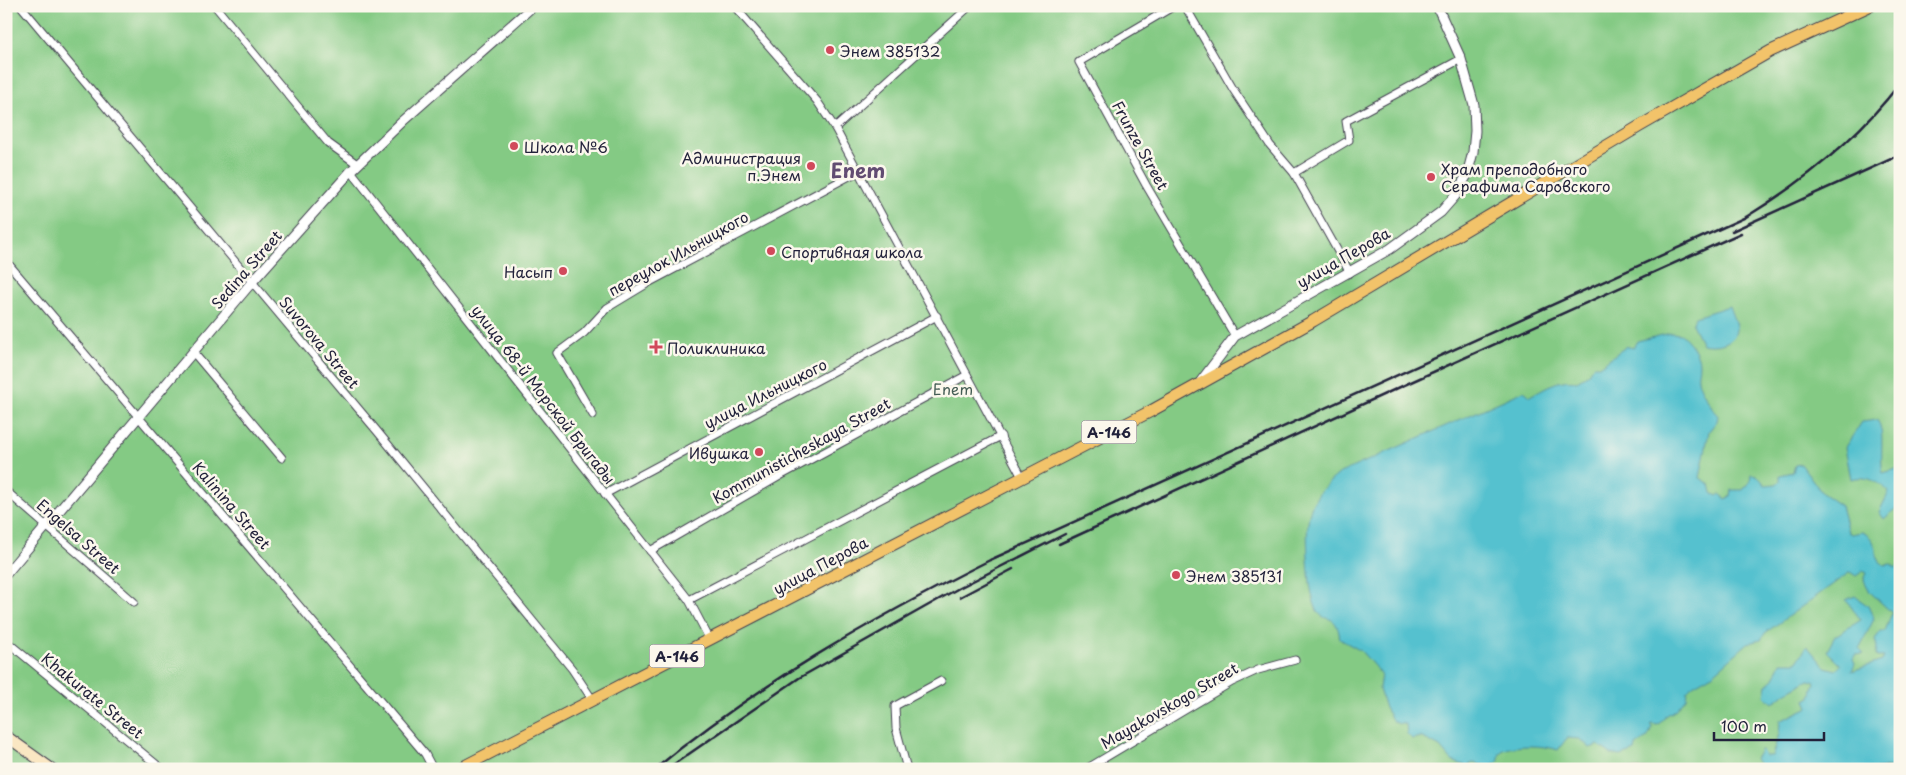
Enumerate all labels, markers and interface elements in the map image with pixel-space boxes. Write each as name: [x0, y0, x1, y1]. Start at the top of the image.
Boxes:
place label: Энем 385132: [840, 39, 940, 62]
marker: Энем 385132: [824, 44, 836, 56]
street label: Frunze Street: [1107, 96, 1175, 194]
place label: Школа №6: [524, 135, 608, 158]
marker: Школа №6: [508, 140, 520, 152]
place label: Администрация п.Энем: [682, 146, 801, 186]
district label: Enem: [831, 155, 885, 185]
place label: Храм преподобного Серафима Саровского: [1441, 157, 1610, 197]
marker: Администрация п.Энем: [805, 160, 817, 172]
marker: Храм преподобного Серафима Саровского: [1425, 171, 1437, 183]
street label: переулок Ильницкого: [604, 205, 752, 301]
street label: улица Перова: [1292, 221, 1395, 293]
street label: Sedina Street: [205, 225, 287, 313]
place label: Спортивная школа: [781, 240, 923, 263]
marker: Спортивная школа: [765, 245, 777, 257]
place label: Насып: [504, 260, 553, 283]
marker: Насып: [557, 265, 569, 277]
street label: Suvorova Street: [275, 291, 365, 393]
street label: улица 68-й Морской Бригады: [467, 299, 621, 489]
place label: Поликлиника: [667, 336, 766, 359]
marker: Поликлиника: [649, 340, 663, 354]
street label: улица Ильницкого: [699, 352, 831, 434]
park label: Enem: [933, 377, 973, 400]
street label: Kommunisticheskaya Street: [708, 391, 894, 509]
road number: А-146: [1082, 421, 1136, 444]
place label: Ивушка: [689, 441, 750, 464]
marker: Ивушка: [753, 446, 765, 458]
street label: Kalinina Street: [187, 456, 277, 554]
street label: Engelsa Street: [32, 493, 126, 579]
street label: улица Перова: [769, 530, 872, 600]
place label: Энем 385131: [1186, 564, 1282, 587]
marker: Энем 385131: [1170, 569, 1182, 581]
road number: А-146: [650, 644, 704, 668]
street label: Khakurate Street: [37, 647, 149, 743]
street label: Mayakovskogo Street: [1096, 656, 1242, 754]
scale bar: [1714, 710, 1824, 742]
text: 100 m: [1721, 714, 1767, 737]

